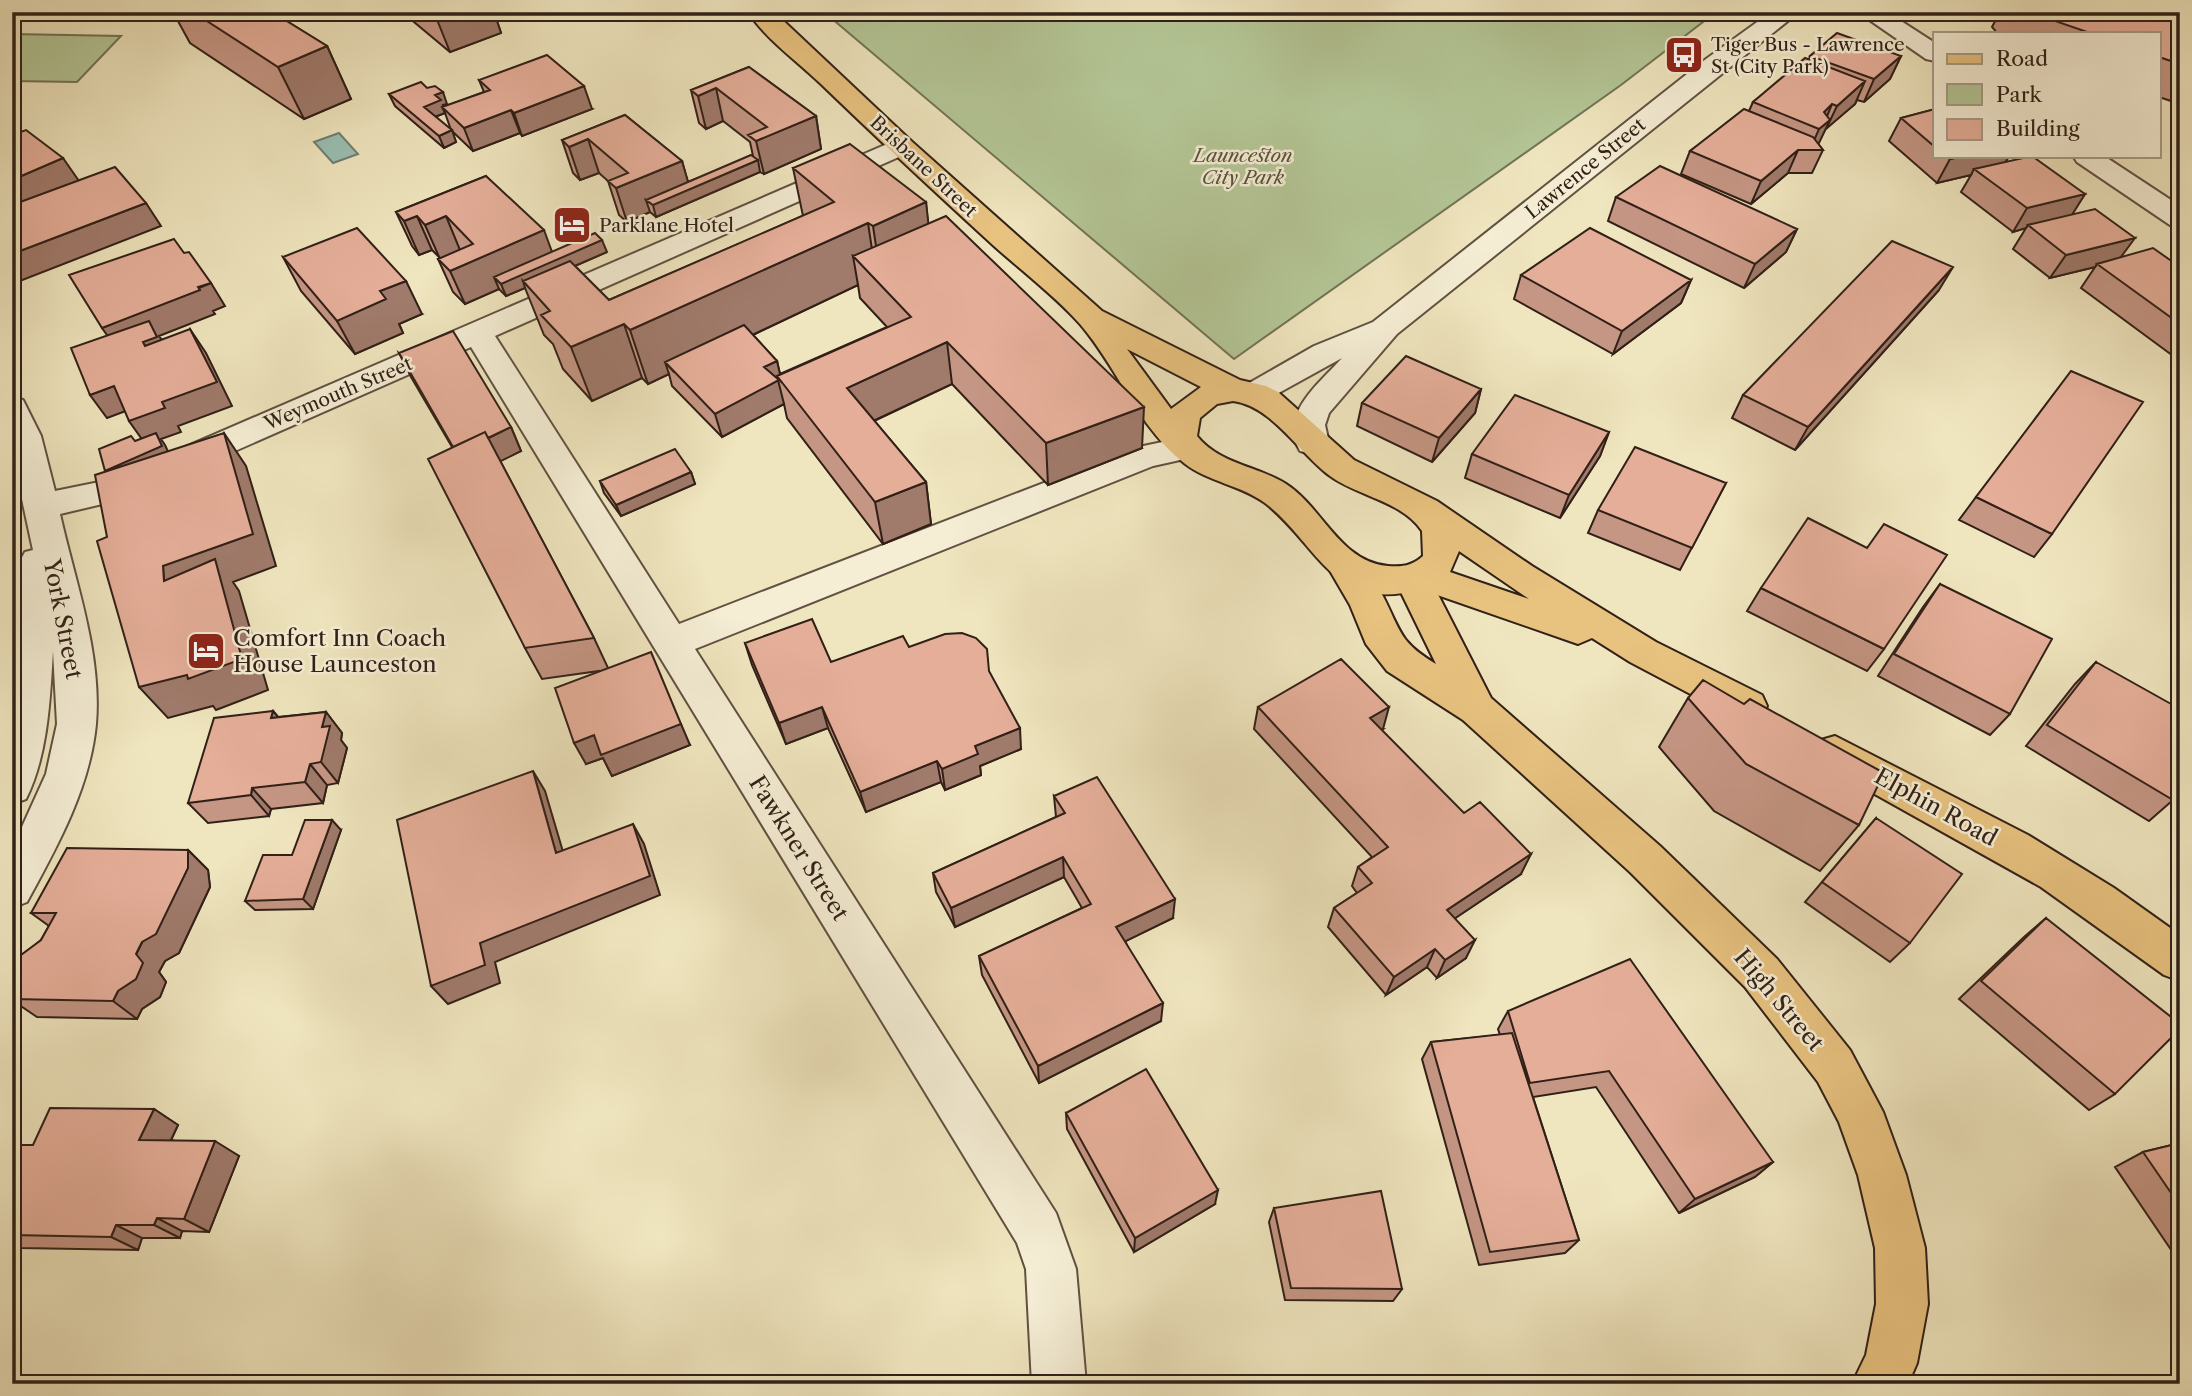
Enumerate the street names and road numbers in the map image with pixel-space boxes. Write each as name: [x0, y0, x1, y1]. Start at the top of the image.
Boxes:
street label: Brisbane Street: [865, 111, 982, 222]
street label: Lawrence Street: [1521, 113, 1650, 224]
street label: Weymouth Street: [260, 352, 416, 435]
street label: York Street: [37, 556, 88, 681]
street label: Elphin Road: [1870, 762, 2002, 852]
street label: Fawkner Street: [743, 770, 855, 926]
street label: High Street: [1728, 943, 1830, 1057]

